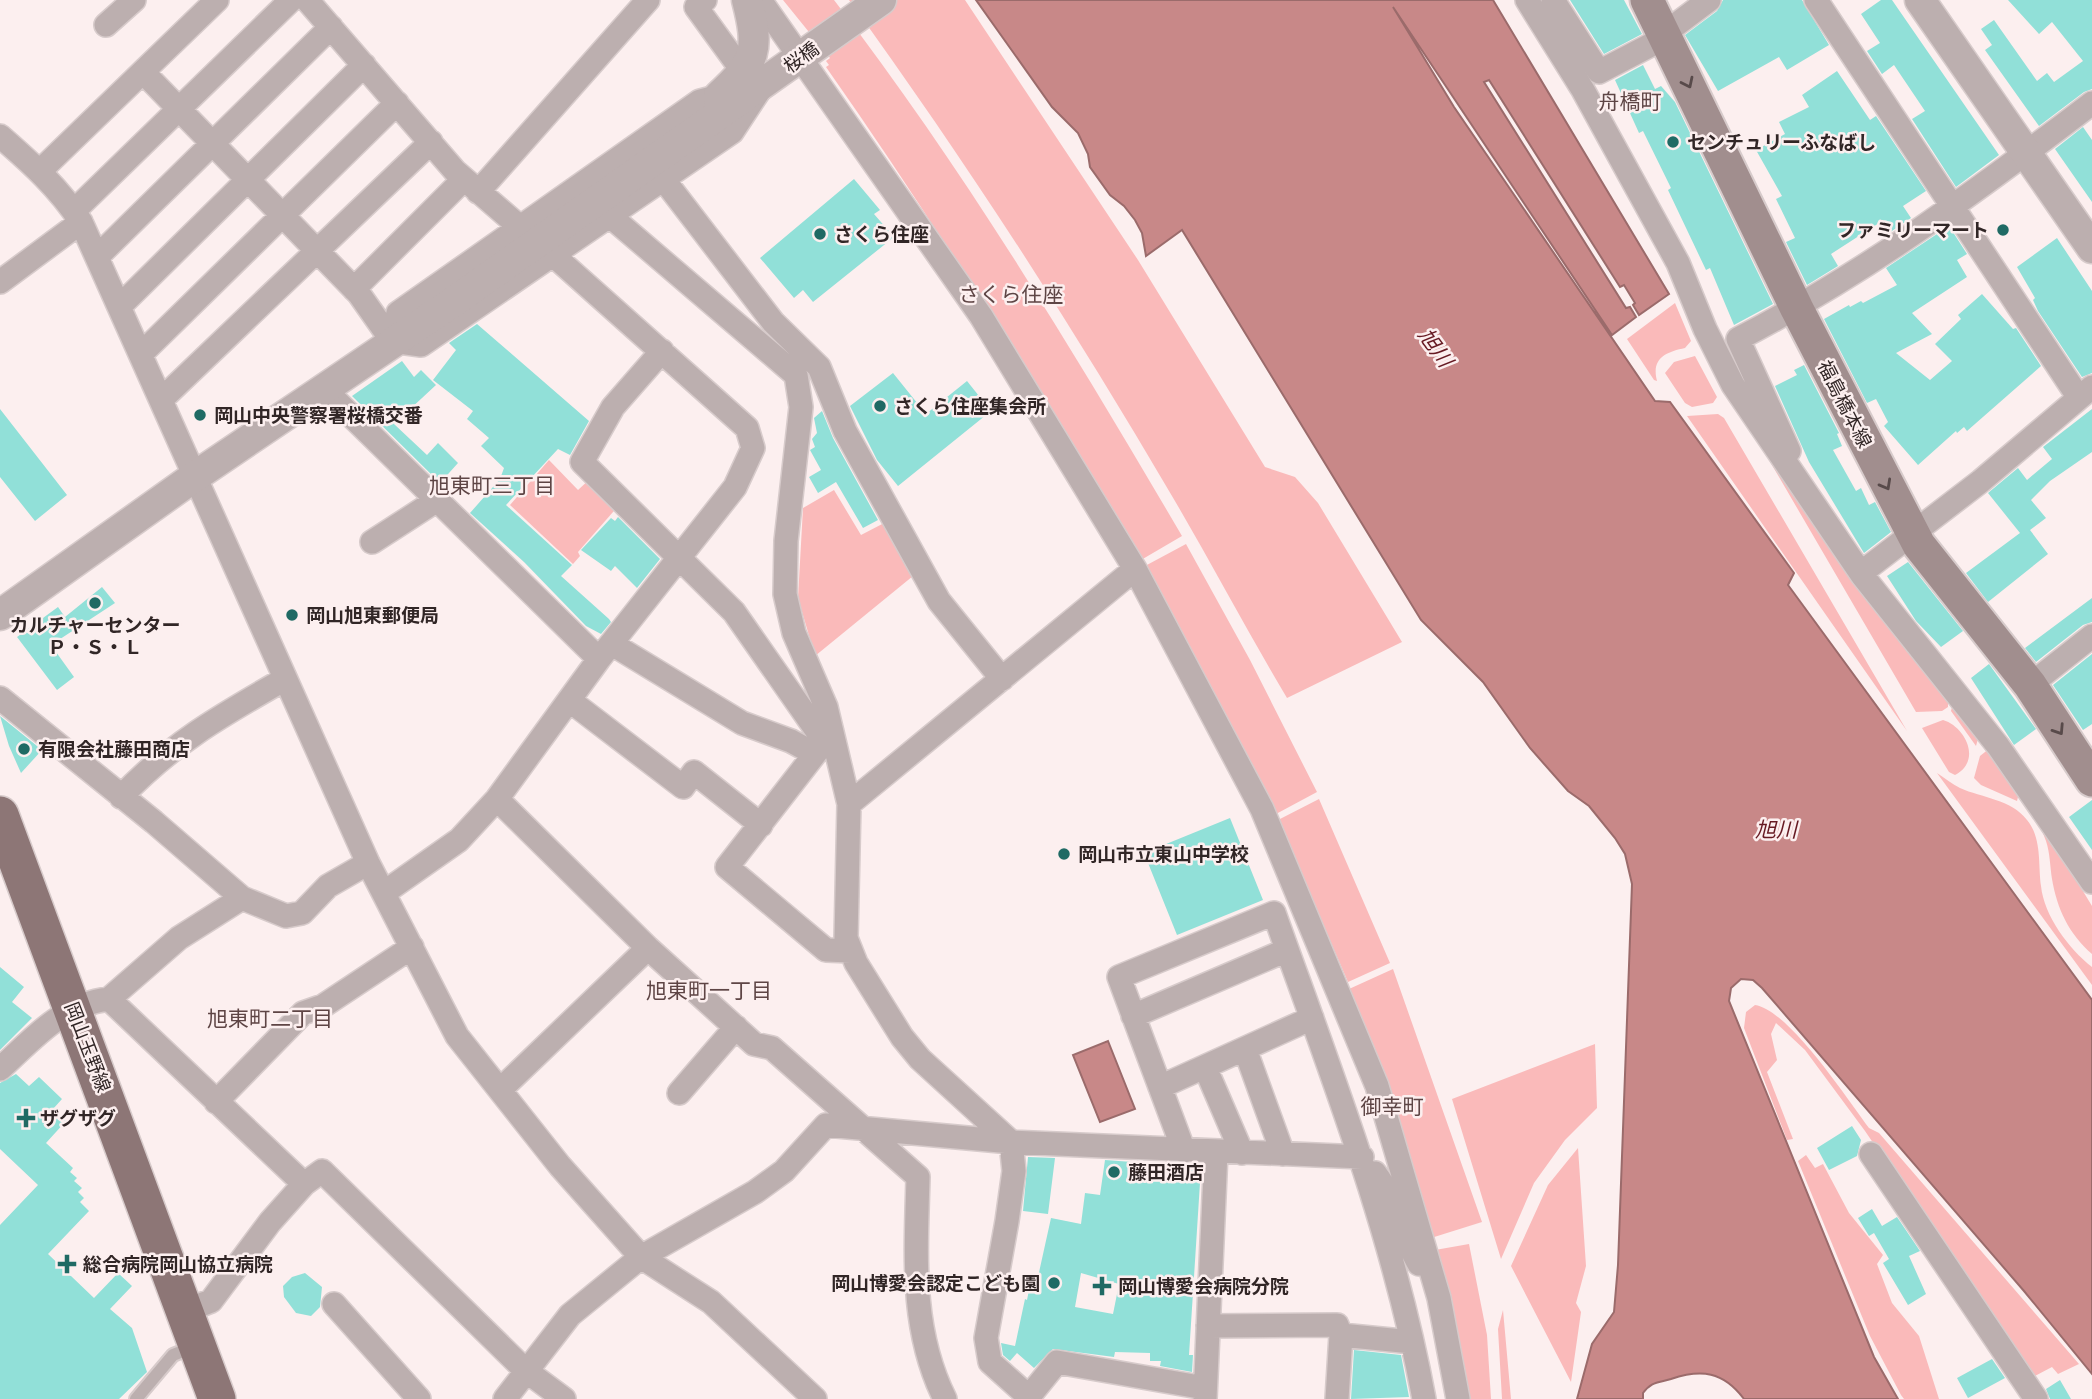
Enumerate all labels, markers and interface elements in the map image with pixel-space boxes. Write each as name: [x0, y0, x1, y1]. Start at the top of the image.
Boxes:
street label: 桜橋: [779, 37, 823, 77]
one-way arrow: [1680, 76, 1694, 88]
district label: 舟橋町: [1599, 89, 1662, 113]
place label: センチュリーふなばし: [1687, 131, 1876, 153]
marker: センチュリーふなばし: [1665, 134, 1681, 150]
place label: ファミリーマート: [1837, 219, 1989, 241]
marker: ファミリーマート: [1995, 222, 2011, 238]
place label: さくら住座: [834, 223, 929, 245]
marker: さくら住座: [812, 226, 828, 242]
district label: さくら住座: [959, 282, 1064, 306]
water label: 旭川: [1414, 323, 1459, 373]
street label: 福島橋本線: [1814, 357, 1876, 451]
place label: さくら住座集会所: [894, 395, 1046, 417]
marker: さくら住座集会所: [872, 398, 888, 414]
place label: 岡山中央警察署桜橋交番: [214, 404, 423, 426]
marker: 岡山中央警察署桜橋交番: [192, 407, 208, 423]
district label: 旭東町三丁目: [429, 473, 555, 497]
one-way arrow: [1878, 477, 1892, 490]
marker: カルチャーセンター Ｐ・Ｓ・Ｌ: [87, 595, 103, 611]
place label: 岡山旭東郵便局: [306, 604, 439, 626]
marker: 岡山旭東郵便局: [284, 607, 300, 623]
place label: カルチャーセンター Ｐ・Ｓ・Ｌ: [10, 614, 180, 658]
one-way arrow: [2051, 722, 2064, 735]
place label: 有限会社藤田商店: [38, 738, 190, 760]
marker: 有限会社藤田商店: [16, 741, 32, 757]
water label: 旭川: [1755, 817, 1799, 841]
place label: 岡山市立東山中学校: [1078, 843, 1249, 865]
marker: 岡山市立東山中学校: [1056, 846, 1072, 862]
district label: 旭東町一丁目: [646, 978, 772, 1002]
street label: 岡山玉野線: [61, 999, 115, 1095]
district label: 旭東町二丁目: [207, 1006, 333, 1030]
district label: 御幸町: [1361, 1094, 1424, 1118]
place label: ザグザグ: [40, 1107, 116, 1129]
marker: ザグザグ: [18, 1110, 34, 1126]
place label: 藤田酒店: [1128, 1161, 1204, 1183]
marker: 藤田酒店: [1106, 1164, 1122, 1180]
place label: 総合病院岡山協立病院: [83, 1253, 273, 1275]
marker: 総合病院岡山協立病院: [57, 1254, 77, 1274]
place label: 岡山博愛会認定こども園: [831, 1272, 1040, 1294]
marker: 岡山博愛会認定こども園: [1046, 1275, 1062, 1291]
place label: 岡山博愛会病院分院: [1118, 1275, 1289, 1297]
marker: 岡山博愛会病院分院: [1092, 1276, 1112, 1296]

